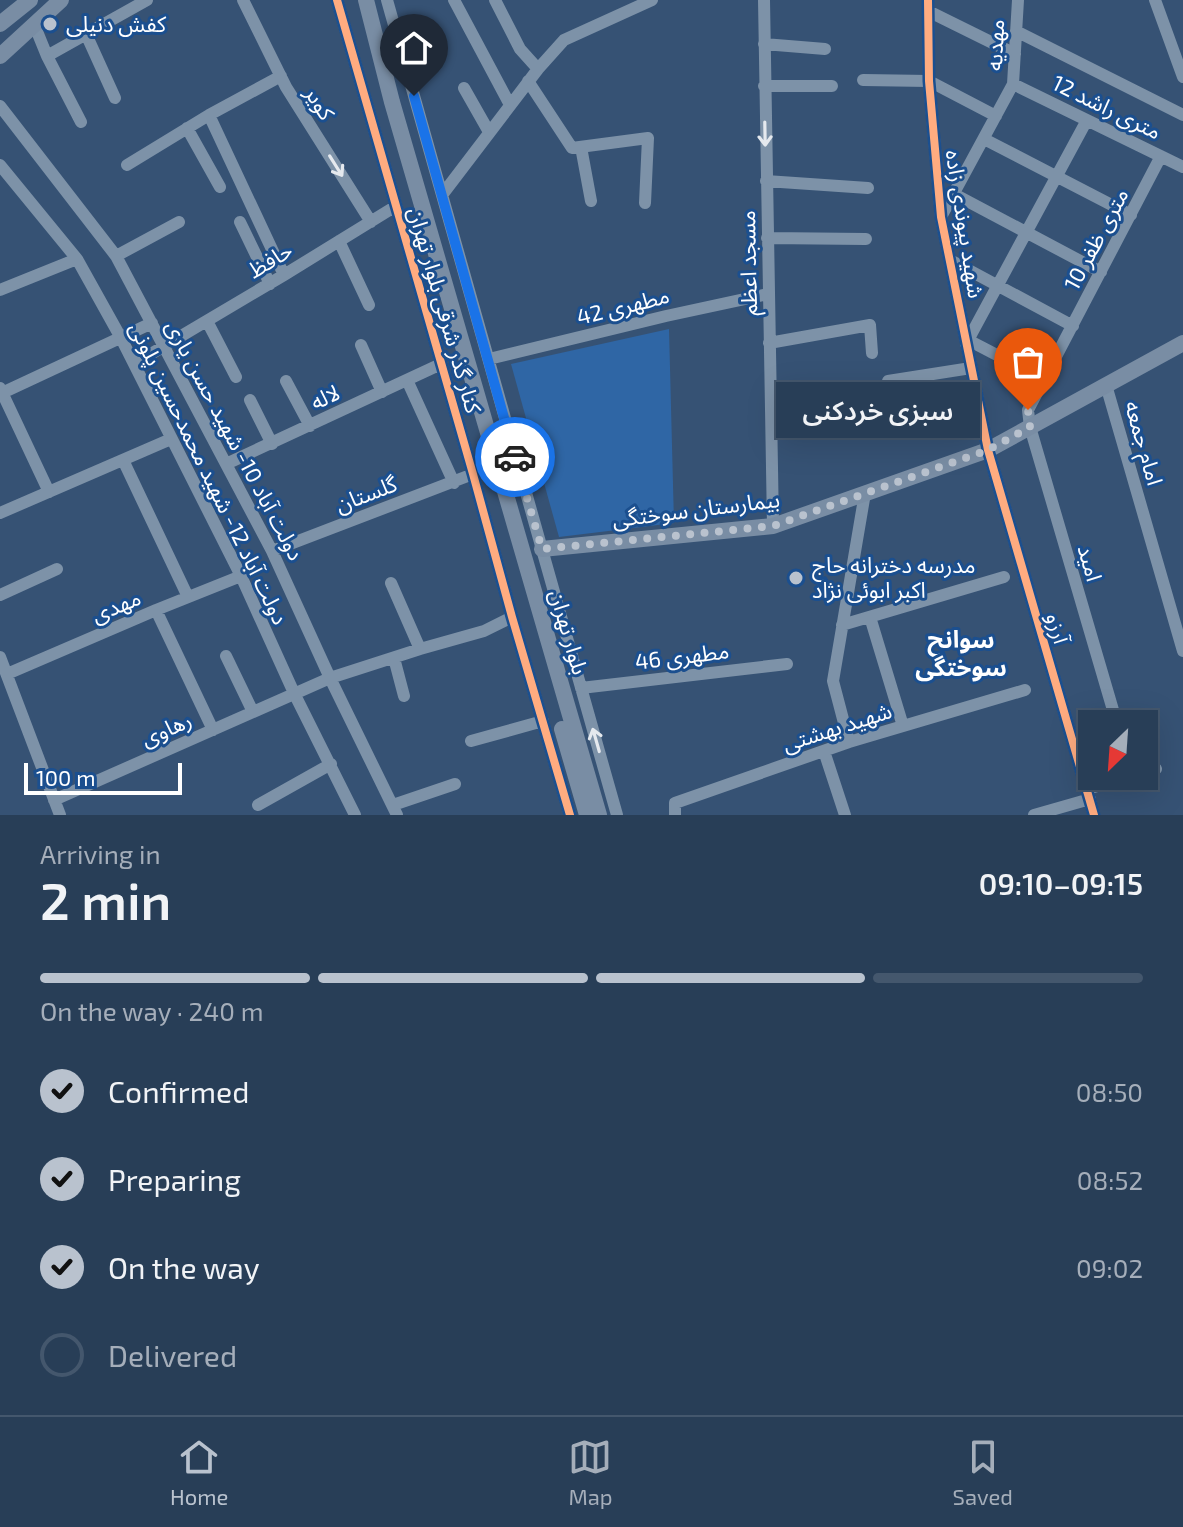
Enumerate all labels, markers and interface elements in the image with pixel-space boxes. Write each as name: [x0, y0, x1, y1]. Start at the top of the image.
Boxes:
place label: کفش دنیلی: [66, 10, 167, 37]
pin: [380, 14.0, 448, 96]
marker: کفش دنیلی: [41, 15, 59, 33]
street label: مهدیه: [980, 18, 1009, 71]
icon: home: [392, 26, 436, 70]
street label: 12 متری راشد: [1048, 69, 1166, 145]
street label: کویر: [299, 80, 342, 125]
one-way arrow: [757, 120, 773, 147]
street label: شهید پیوندی زاده: [938, 148, 991, 300]
one-way arrow: [327, 154, 344, 176]
street label: 10 متری ظفر: [1057, 183, 1134, 294]
street label: کنار گذر شرقی بلوار تهران: [402, 204, 488, 417]
street label: مسجد اعظم: [733, 210, 766, 316]
street label: حافظ: [242, 236, 297, 283]
street label: مطهری 42: [574, 281, 672, 330]
street label: دولت آباد 10- شهید حسن یاری: [160, 315, 310, 565]
street label: دولت آباد 12- شهید محمدحسین پلونی: [122, 317, 295, 630]
pin: [994, 328, 1062, 410]
icon: bag: [1006, 340, 1050, 384]
street label: لاله: [306, 378, 343, 414]
callout: سبزی خردکنی: [776, 382, 980, 438]
text: سبزی خردکنی: [803, 394, 953, 425]
street label: امام جمعه: [1116, 398, 1169, 489]
courier: [475, 417, 555, 497]
icon: car: [493, 435, 537, 479]
street label: گلستان: [331, 469, 401, 518]
street label: بیمارستان سوختگی: [611, 485, 781, 533]
street label: امید: [1073, 542, 1109, 584]
place label: مدرسه دخترانه حاج اکبر ابوئی نژاد: [812, 551, 976, 603]
marker: مدرسه دخترانه حاج اکبر ابوئی نژاد: [787, 569, 805, 587]
street label: مهدی: [87, 583, 145, 628]
street label: بلوار تهران: [544, 586, 594, 678]
street label: آرزو: [1040, 609, 1076, 648]
district label: سوانح سوختگی: [915, 624, 1007, 682]
street label: مطهری 46: [633, 636, 731, 675]
street label: شهید بهشتی: [779, 696, 895, 757]
street label: رهاوی: [136, 705, 196, 753]
north arrow: [1078, 710, 1158, 790]
map controls: [1078, 710, 1158, 790]
one-way arrow: [588, 727, 603, 753]
scale bar: [24, 759, 182, 795]
text: 100 m: [36, 764, 95, 790]
text: Arriving in: [40, 838, 161, 869]
text: 09:10–09:15: [979, 865, 1143, 901]
text: 2 min: [40, 868, 171, 930]
text: On the way · 240 m: [40, 995, 263, 1026]
icon: check: [40, 1069, 84, 1113]
text: Confirmed: [108, 1073, 249, 1109]
text: 08:50: [1076, 1076, 1143, 1107]
icon: check: [40, 1157, 84, 1201]
text: Preparing: [108, 1161, 241, 1197]
text: 08:52: [1077, 1164, 1143, 1195]
icon: check: [40, 1245, 84, 1289]
text: On the way: [108, 1249, 260, 1285]
text: 09:02: [1076, 1252, 1143, 1283]
text: Delivered: [108, 1337, 237, 1373]
tab: Home: [170, 1435, 228, 1509]
tab: Map: [568, 1435, 613, 1509]
tab: Saved: [953, 1435, 1013, 1509]

